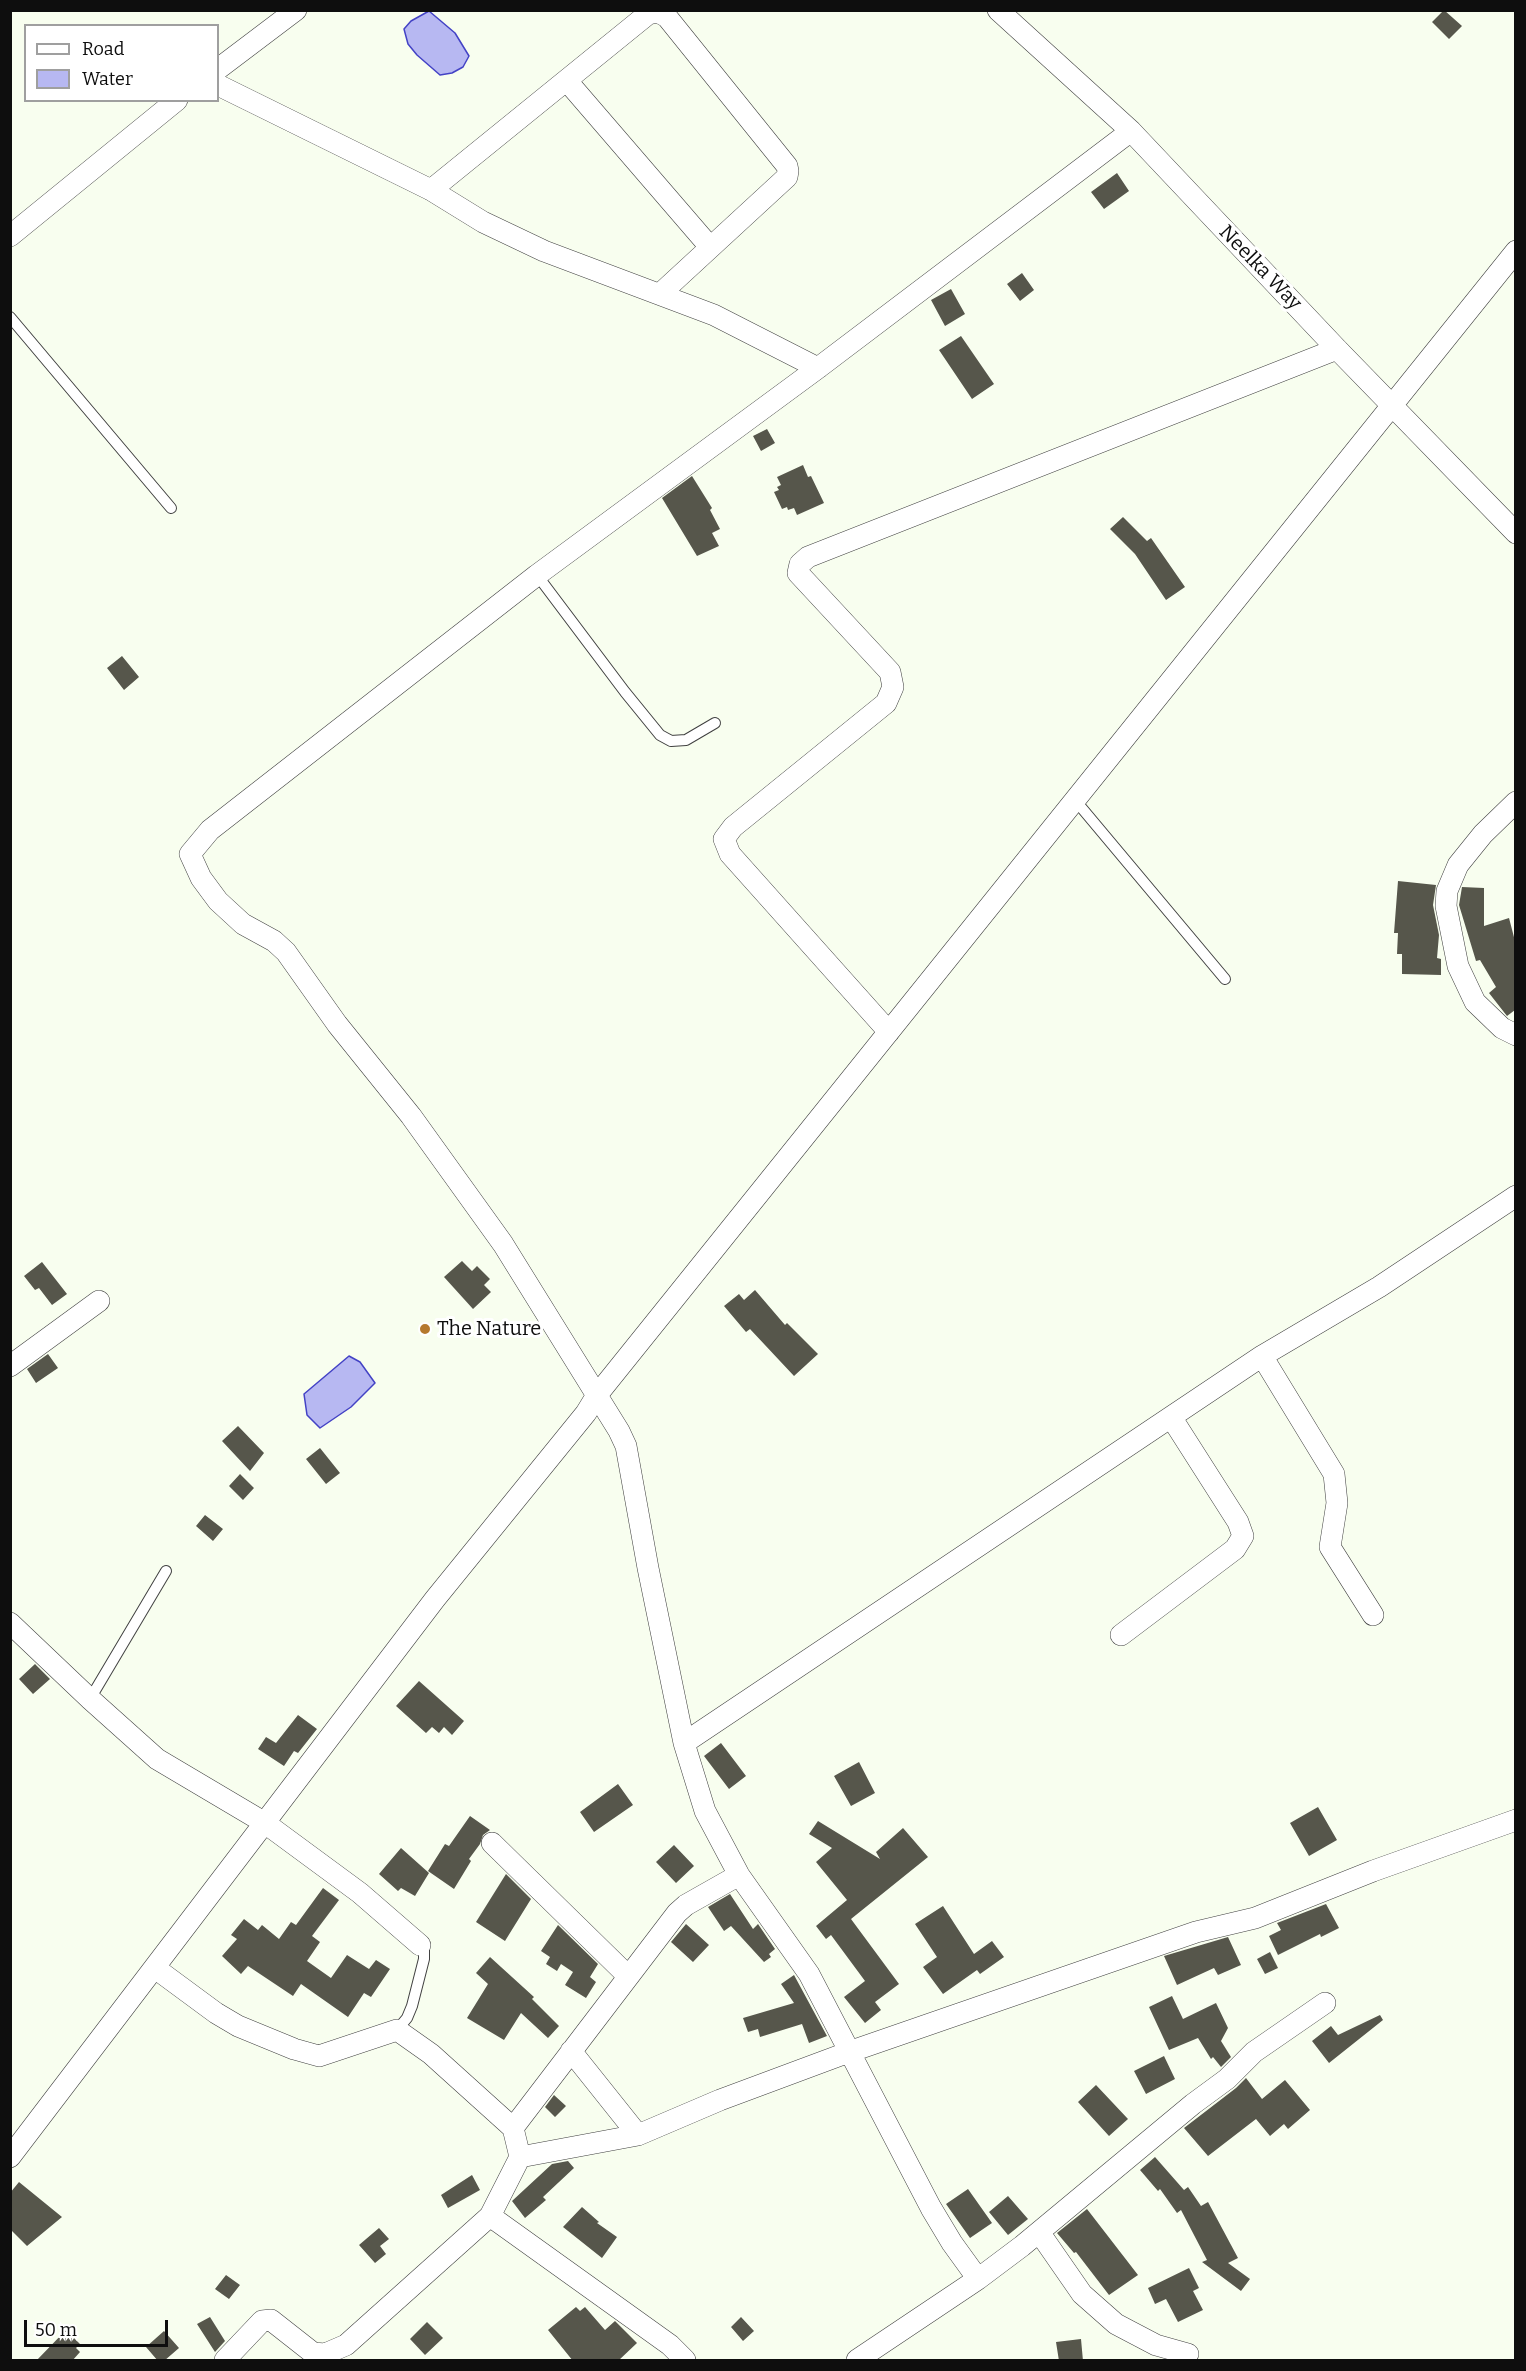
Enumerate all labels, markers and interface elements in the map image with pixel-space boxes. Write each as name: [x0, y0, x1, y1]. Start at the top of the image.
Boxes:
legend: [24, 24, 219, 102]
text: Road: [82, 38, 124, 60]
text: Water: [82, 68, 133, 90]
street label: Neelka Way: [1214, 221, 1306, 315]
place label: The Nature: [437, 1317, 541, 1341]
marker: The Nature: [418, 1322, 432, 1336]
scale bar: [27, 2308, 171, 2346]
text: 50 m: [35, 2319, 77, 2341]

